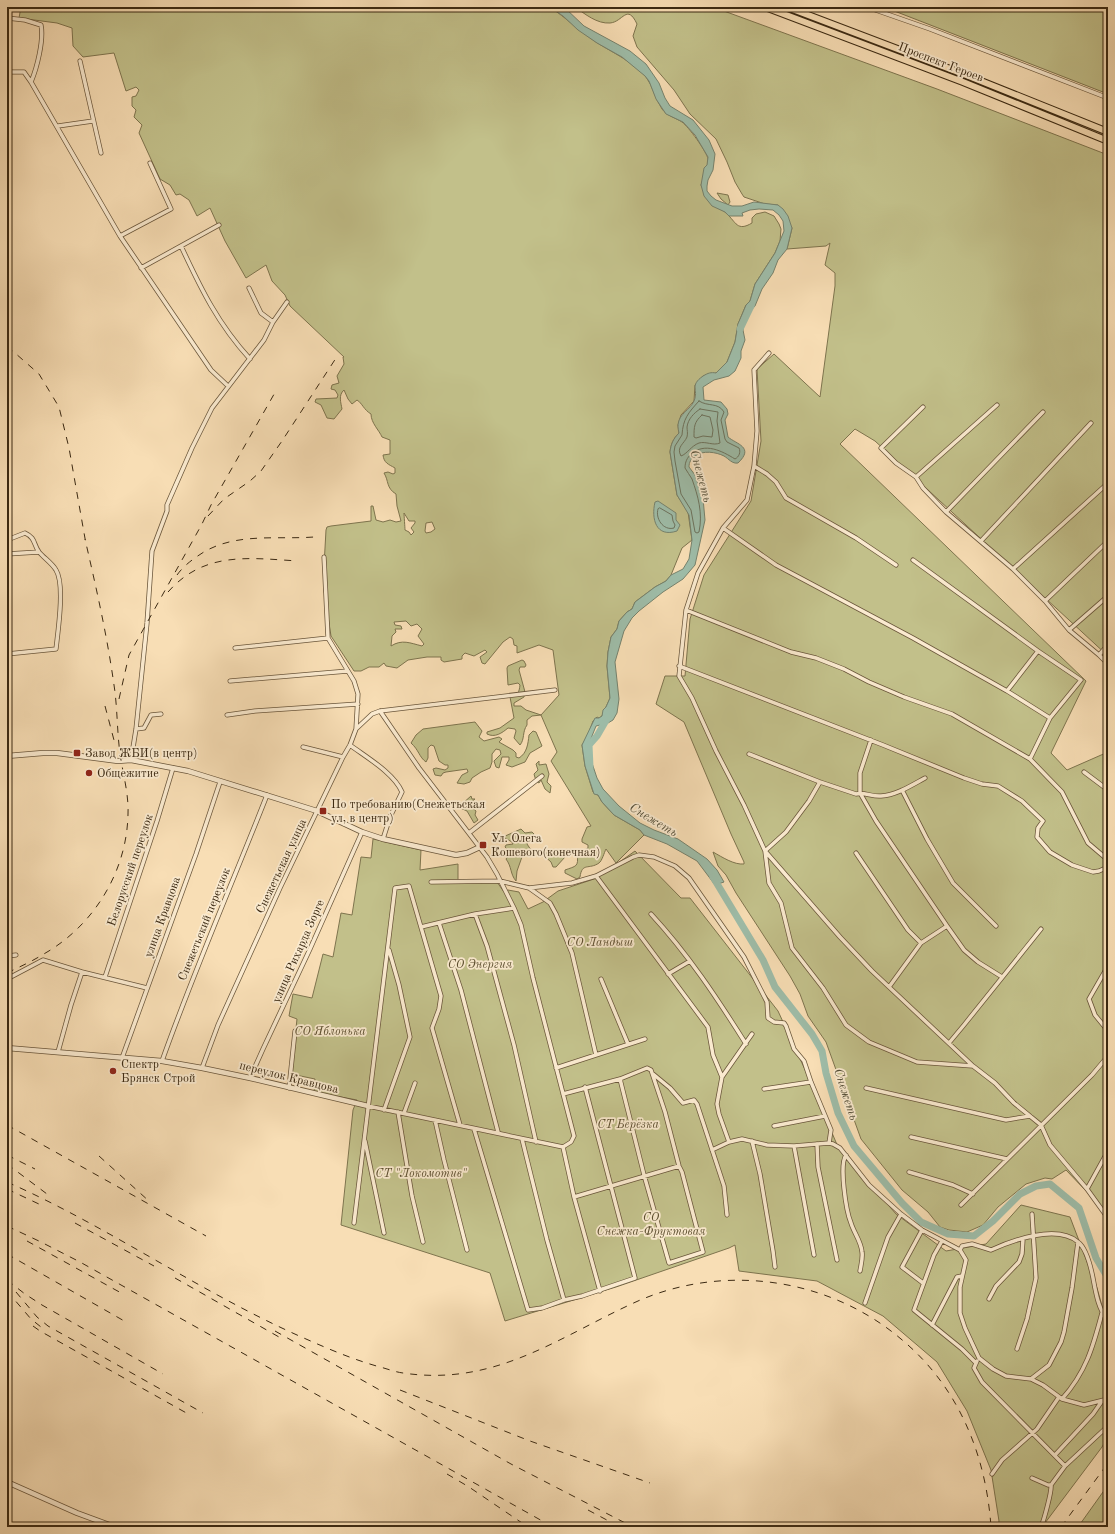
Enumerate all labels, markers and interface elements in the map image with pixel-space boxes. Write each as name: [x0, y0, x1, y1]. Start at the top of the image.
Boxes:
street label: Проспект Героев: [897, 41, 985, 85]
water label: Снежеть: [687, 449, 714, 504]
place label: Завод ЖБИ(в центр): [85, 747, 197, 760]
marker: Завод ЖБИ(в центр): [72, 748, 82, 758]
marker: Общежитие: [84, 768, 94, 778]
place label: Общежитие: [97, 768, 159, 780]
place label: По требованию(Снежетьская ул, в центр): [331, 798, 485, 825]
water label: Снежеть: [627, 801, 680, 840]
marker: По требованию(Снежетьская ул, в центр): [318, 806, 328, 816]
street label: Белорусский переулок: [106, 813, 156, 928]
street label: Снежетьская улица: [255, 817, 309, 916]
place label: Ул. Олега Кошевого(конечная): [491, 833, 600, 859]
marker: Ул. Олега Кошевого(конечная): [478, 840, 488, 850]
street label: Снежетьский переулок: [177, 866, 233, 983]
street label: улица Кравцова: [143, 875, 183, 959]
street label: улица Рихарда Зорге: [271, 898, 327, 1005]
park label: СО Ландыш: [567, 937, 633, 949]
park label: СО Энергия: [448, 959, 513, 971]
park label: СО Яблонька: [294, 1025, 366, 1038]
place label: Спектр Брянск Строй: [121, 1059, 195, 1085]
street label: переулок Кравцова: [238, 1060, 340, 1096]
marker: Спектр Брянск Строй: [108, 1066, 118, 1076]
water label: Снежеть: [831, 1067, 860, 1122]
park label: СТ Берёзка: [597, 1118, 659, 1131]
park label: СТ "Локомотив": [375, 1168, 468, 1180]
park label: СО Снежка-Фруктовая: [596, 1212, 706, 1238]

